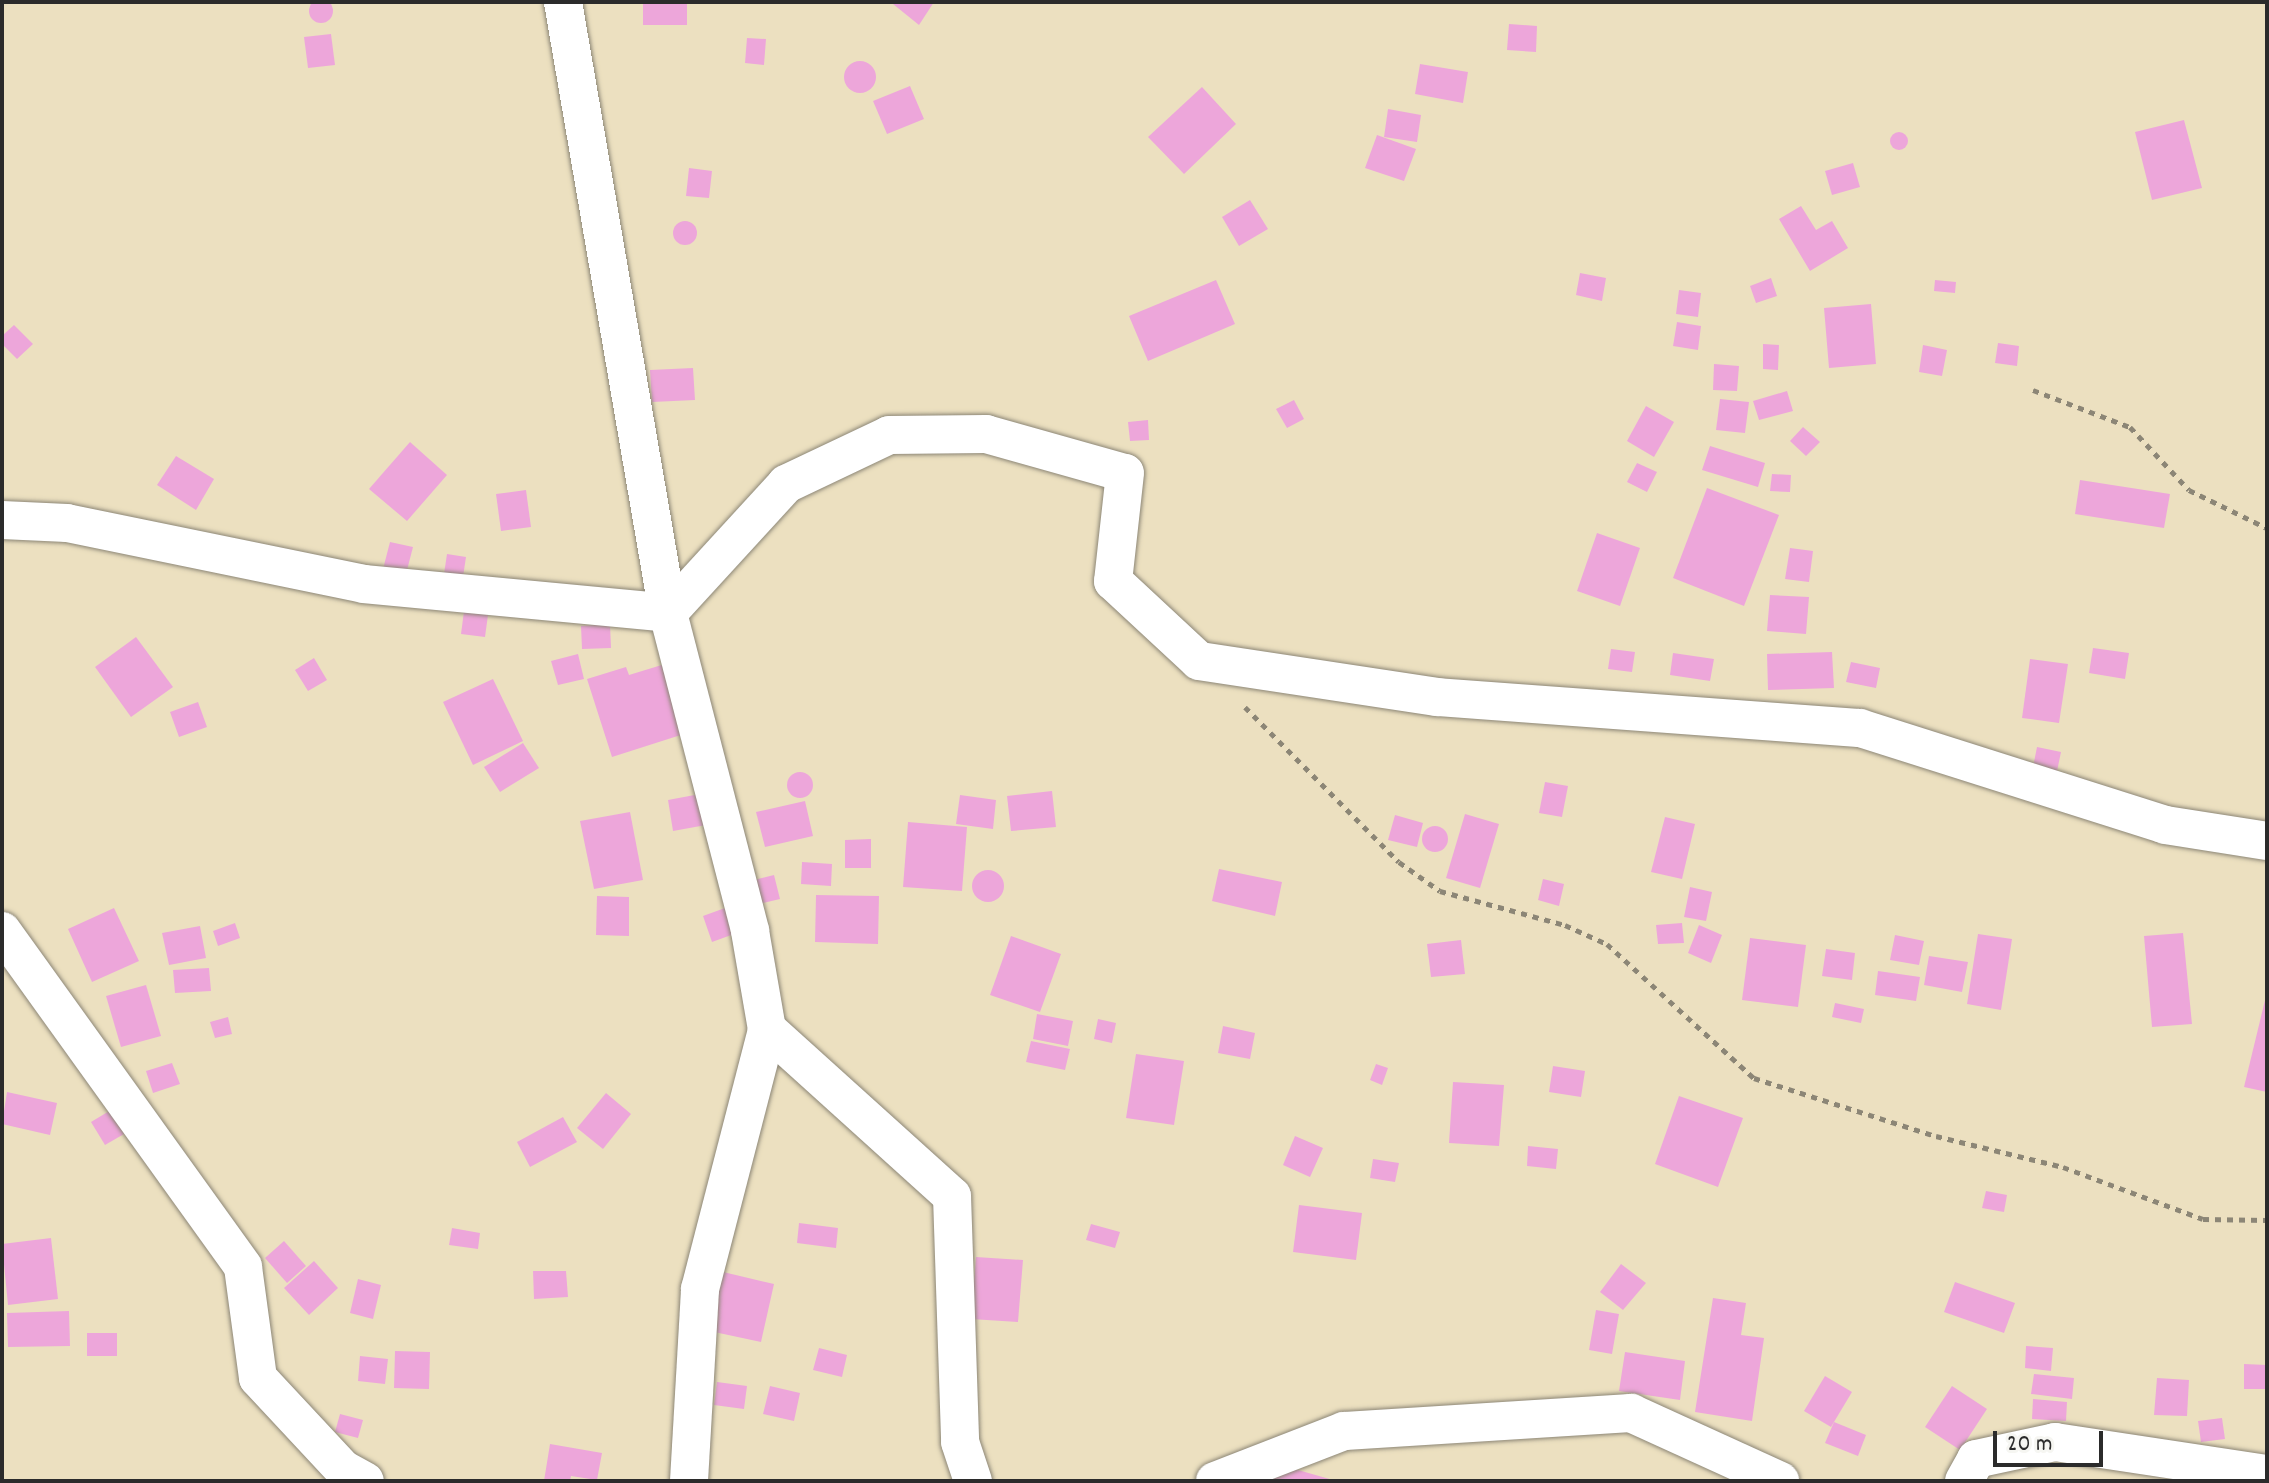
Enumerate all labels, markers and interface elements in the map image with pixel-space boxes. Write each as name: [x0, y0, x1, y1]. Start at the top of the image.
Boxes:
scale bar: [1997, 1415, 2107, 1465]
text: 20 m: [2007, 1428, 2053, 1462]

